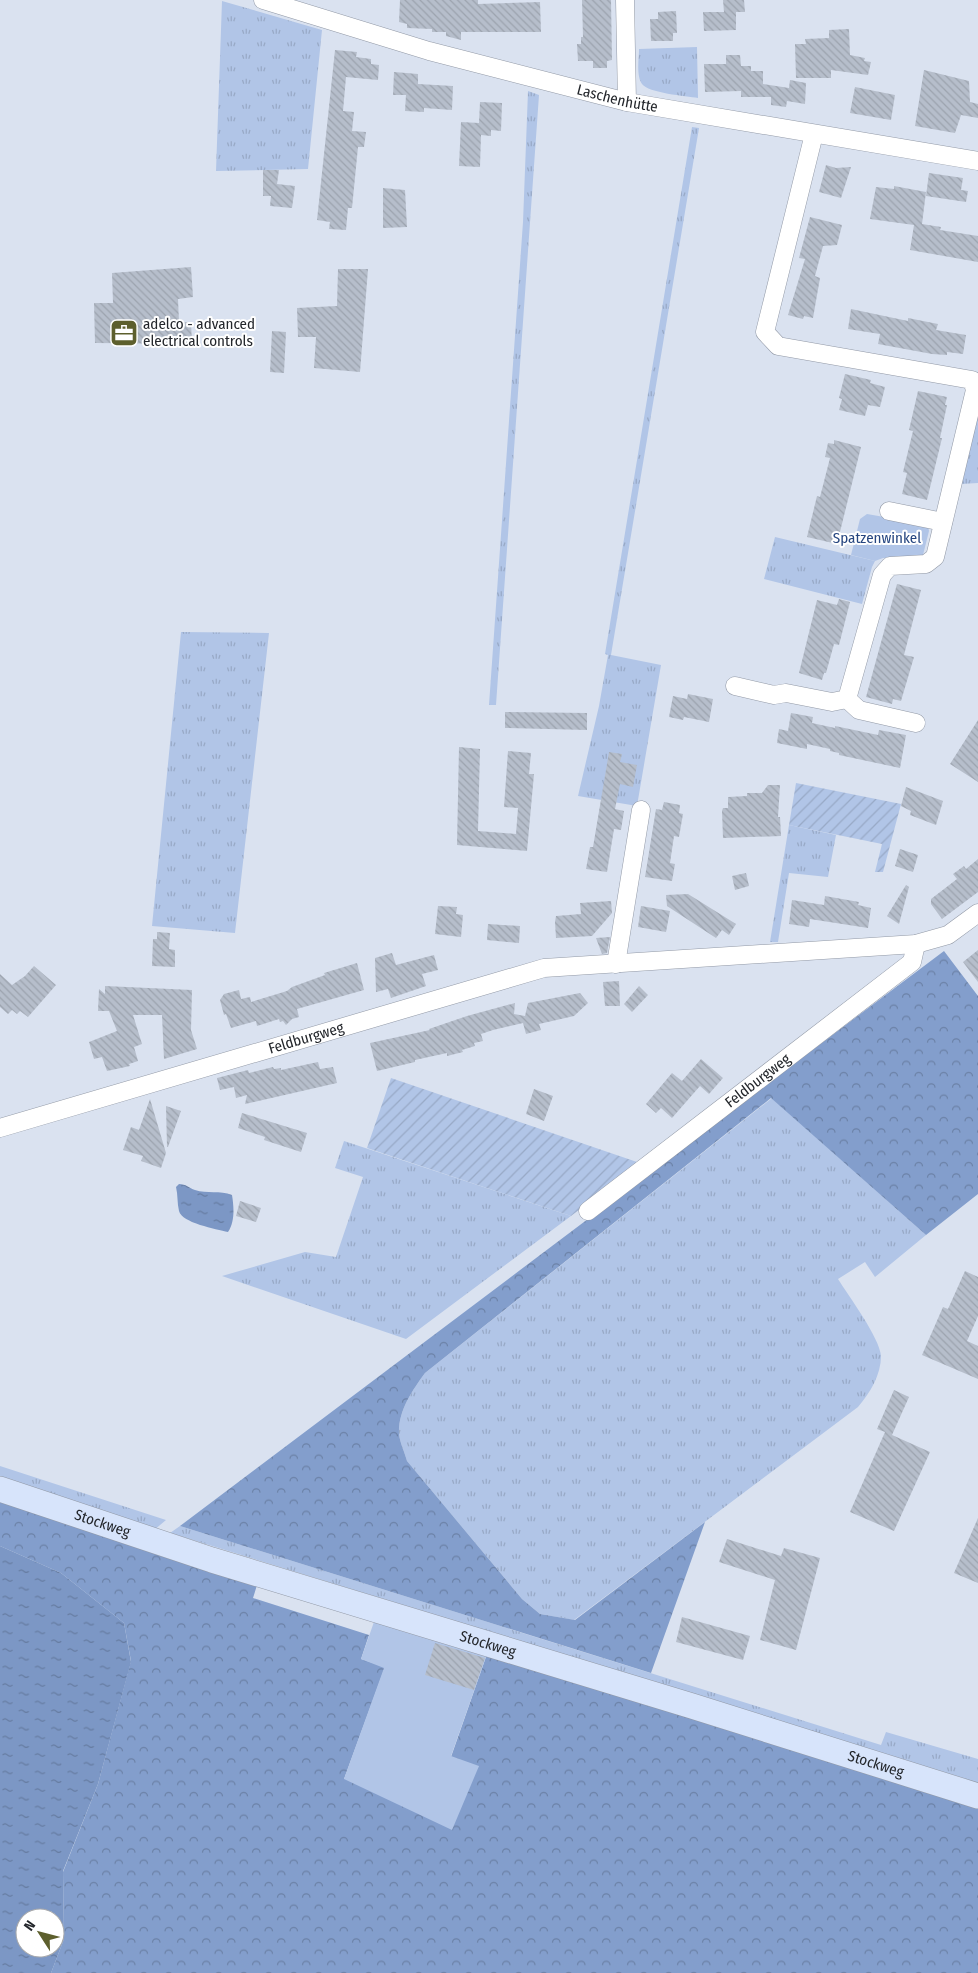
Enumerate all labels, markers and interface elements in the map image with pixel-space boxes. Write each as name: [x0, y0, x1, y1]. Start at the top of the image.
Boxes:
street label: Laschenhütte: [575, 80, 659, 116]
place label: adelco - advanced electrical controls: [143, 315, 255, 350]
office icon: adelco - advanced electrical controls: [109, 318, 139, 348]
park label: Spatzenwinkel: [833, 529, 921, 547]
street label: Feldburgweg: [266, 1018, 346, 1058]
street label: Feldburgweg: [721, 1050, 794, 1111]
street label: Stockweg: [72, 1506, 133, 1541]
street label: Stockweg: [458, 1627, 518, 1661]
street label: Stockweg: [846, 1747, 906, 1781]
north arrow: [15, 1908, 65, 1958]
text: N: [21, 1917, 39, 1934]

